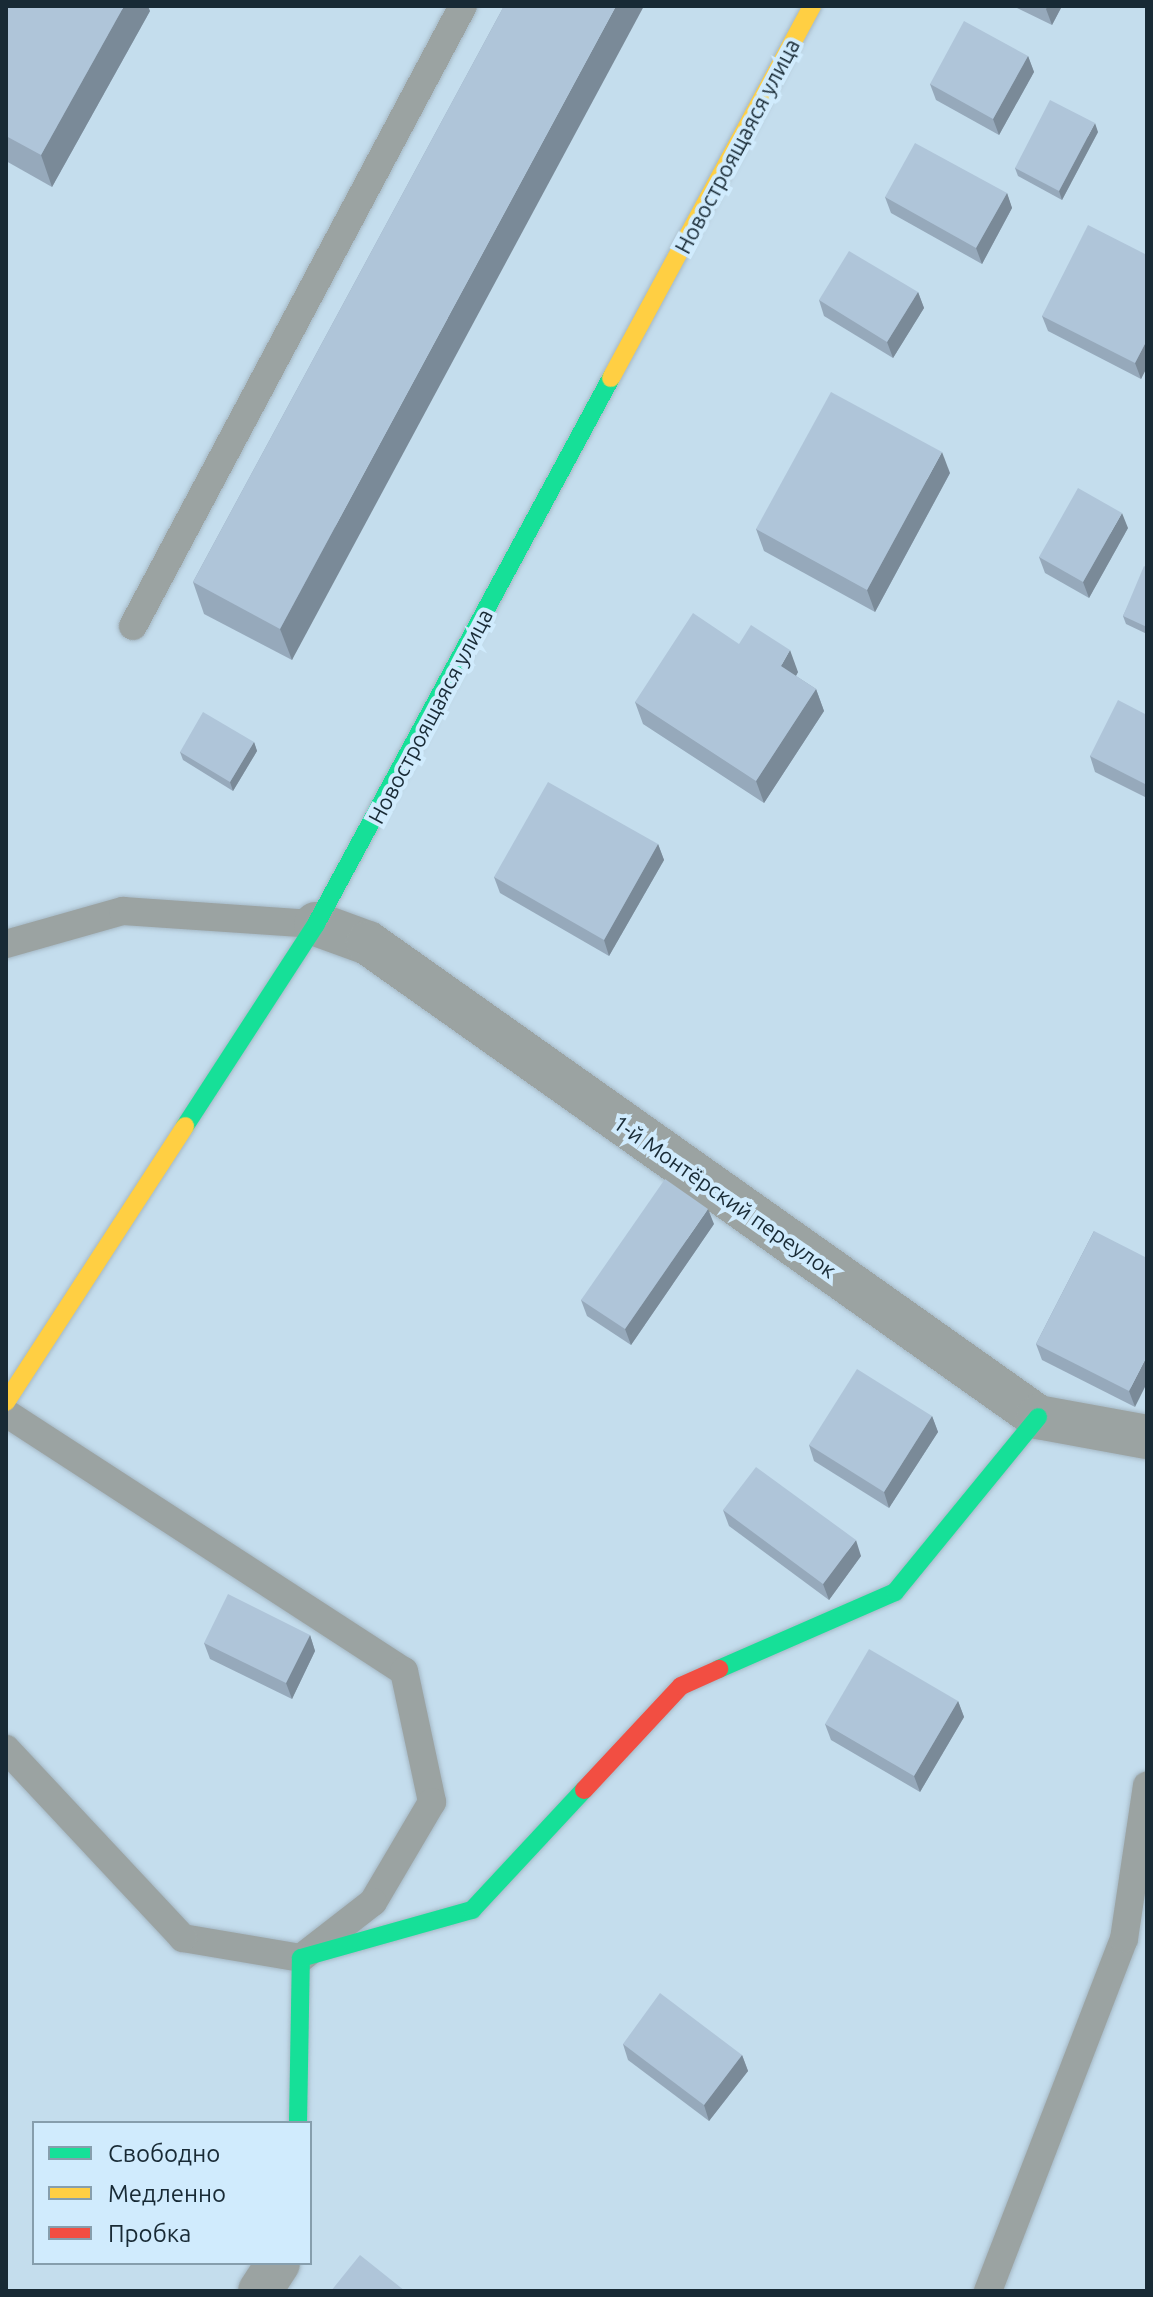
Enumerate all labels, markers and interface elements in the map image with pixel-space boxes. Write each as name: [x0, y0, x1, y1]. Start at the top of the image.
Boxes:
street label: Новостроящаяся улица: [669, 34, 805, 258]
street label: Новостроящаяся улица: [362, 604, 498, 828]
street label: 1-й Монтёрский переулок: [608, 1109, 842, 1283]
legend: [32, 2121, 312, 2265]
text: Свободно: [108, 2140, 220, 2167]
text: Медленно: [108, 2180, 226, 2207]
text: Пробка: [108, 2220, 191, 2247]

